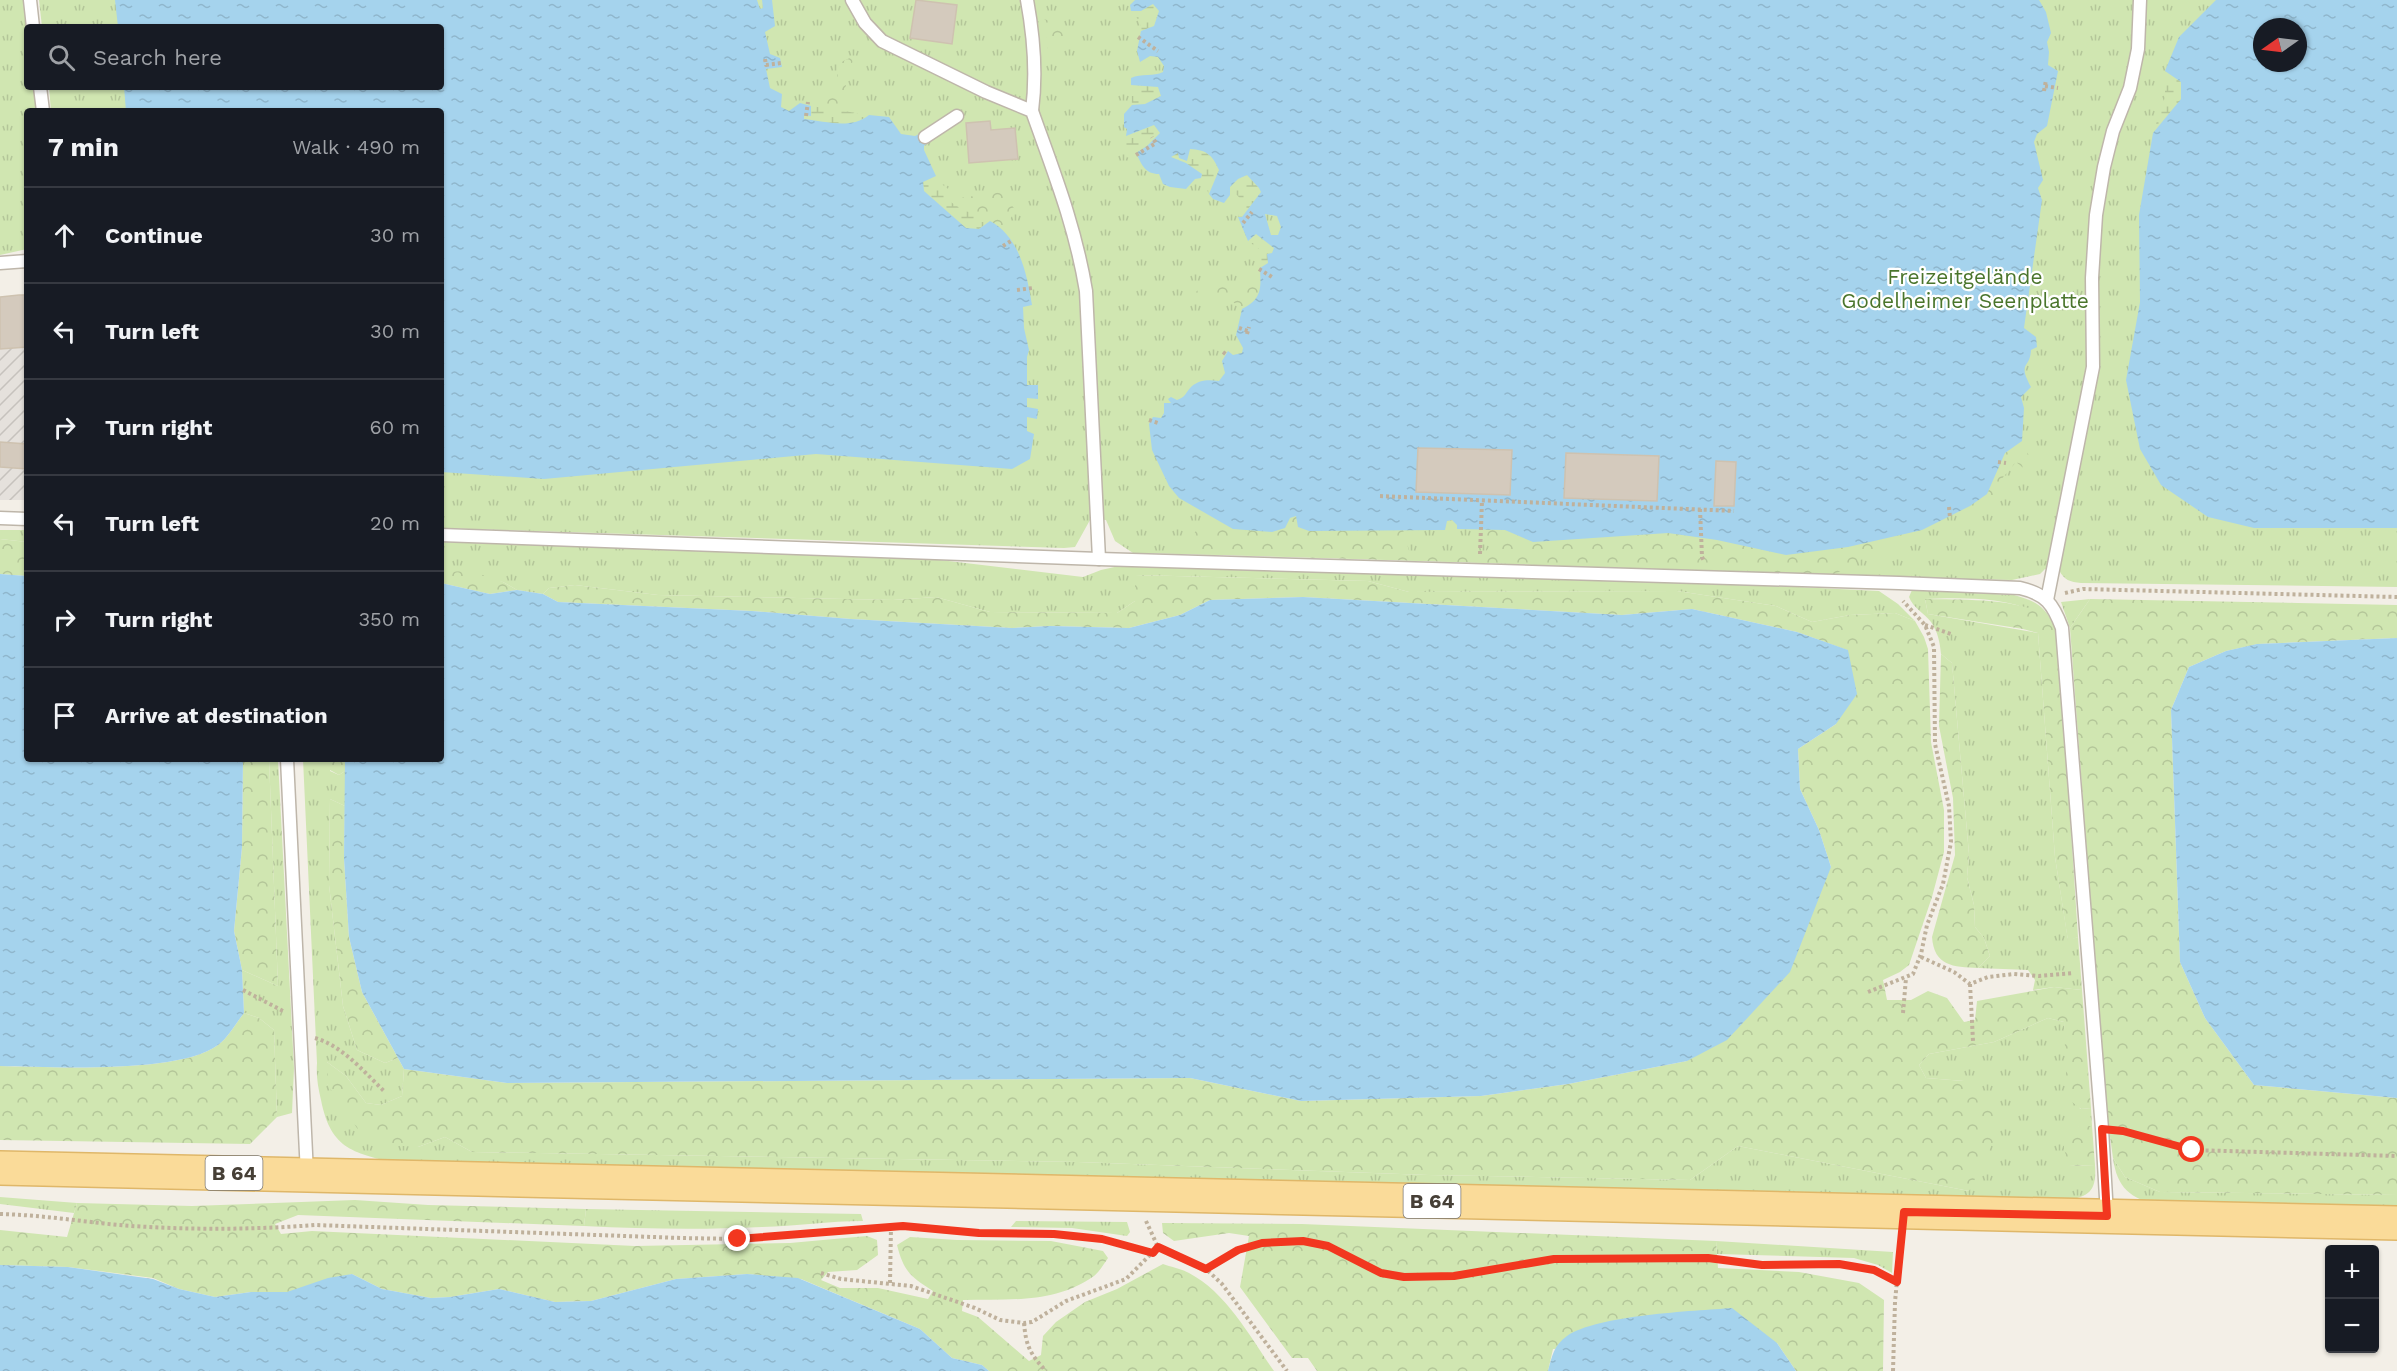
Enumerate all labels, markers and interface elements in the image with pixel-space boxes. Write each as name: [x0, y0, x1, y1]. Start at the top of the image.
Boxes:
north arrow: [2253, 18, 2307, 72]
search box: [24, 24, 444, 90]
icon: search: [45, 41, 78, 74]
text: Search here: [93, 45, 222, 70]
text: 7 min: [48, 132, 119, 162]
text: Walk · 490 m: [292, 135, 420, 159]
icon: ahead: [48, 219, 81, 252]
text: Continue: [105, 223, 203, 248]
text: 30 m: [370, 223, 420, 247]
park label: Freizeitgelände Godelheimer Seenplatte: [1841, 264, 2089, 313]
icon: left: [48, 315, 81, 348]
text: Turn left: [105, 319, 199, 344]
text: 30 m: [370, 319, 420, 343]
icon: right: [48, 411, 81, 444]
text: Turn right: [105, 415, 212, 440]
text: 60 m: [370, 415, 420, 439]
icon: left: [48, 507, 81, 540]
text: Turn left: [105, 511, 199, 536]
text: 20 m: [370, 511, 420, 535]
icon: right: [48, 603, 81, 636]
text: Turn right: [105, 607, 212, 632]
text: 350 m: [358, 607, 420, 631]
icon: arrive: [48, 699, 81, 732]
text: Arrive at destination: [105, 703, 328, 728]
route start: [2178, 1136, 2204, 1162]
road number: B 64: [206, 1156, 262, 1190]
road number: B 64: [1404, 1184, 1460, 1218]
route end: [724, 1225, 750, 1251]
map controls: [2325, 1245, 2379, 1353]
button: +: [2325, 1245, 2379, 1299]
button: −: [2325, 1299, 2379, 1353]

